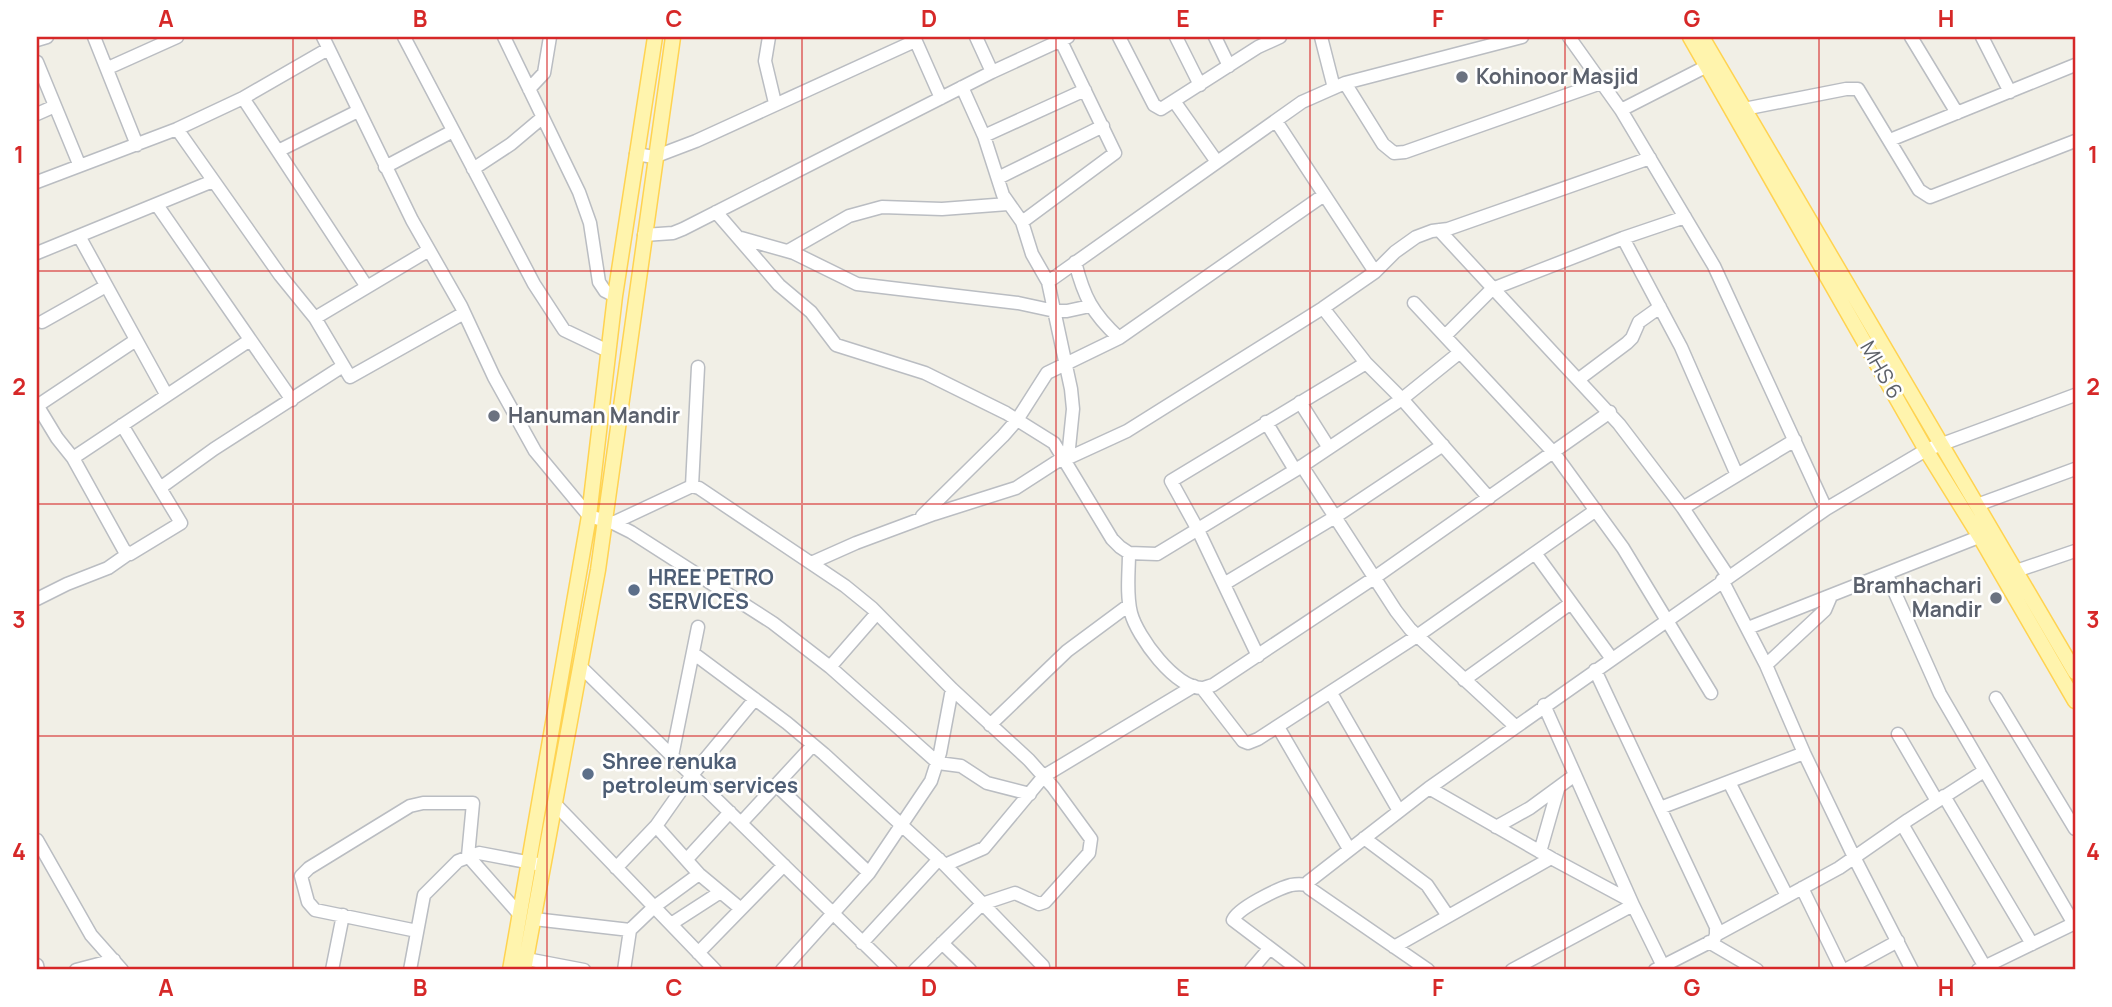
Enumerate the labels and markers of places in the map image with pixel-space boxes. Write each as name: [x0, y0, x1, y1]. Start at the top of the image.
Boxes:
place label: Kohinoor Masjid: [1476, 62, 1639, 90]
marker: Kohinoor Masjid: [1454, 69, 1470, 85]
place label: Hanuman Mandir: [508, 401, 680, 429]
marker: Hanuman Mandir: [486, 408, 502, 424]
place label: HREE PETRO SERVICES: [648, 563, 774, 615]
place label: Bramhachari Mandir: [1853, 571, 1982, 623]
marker: HREE PETRO SERVICES: [626, 582, 642, 598]
marker: Bramhachari Mandir: [1988, 590, 2004, 606]
place label: Shree renuka petroleum services: [602, 747, 798, 799]
marker: Shree renuka petroleum services: [580, 766, 596, 782]

